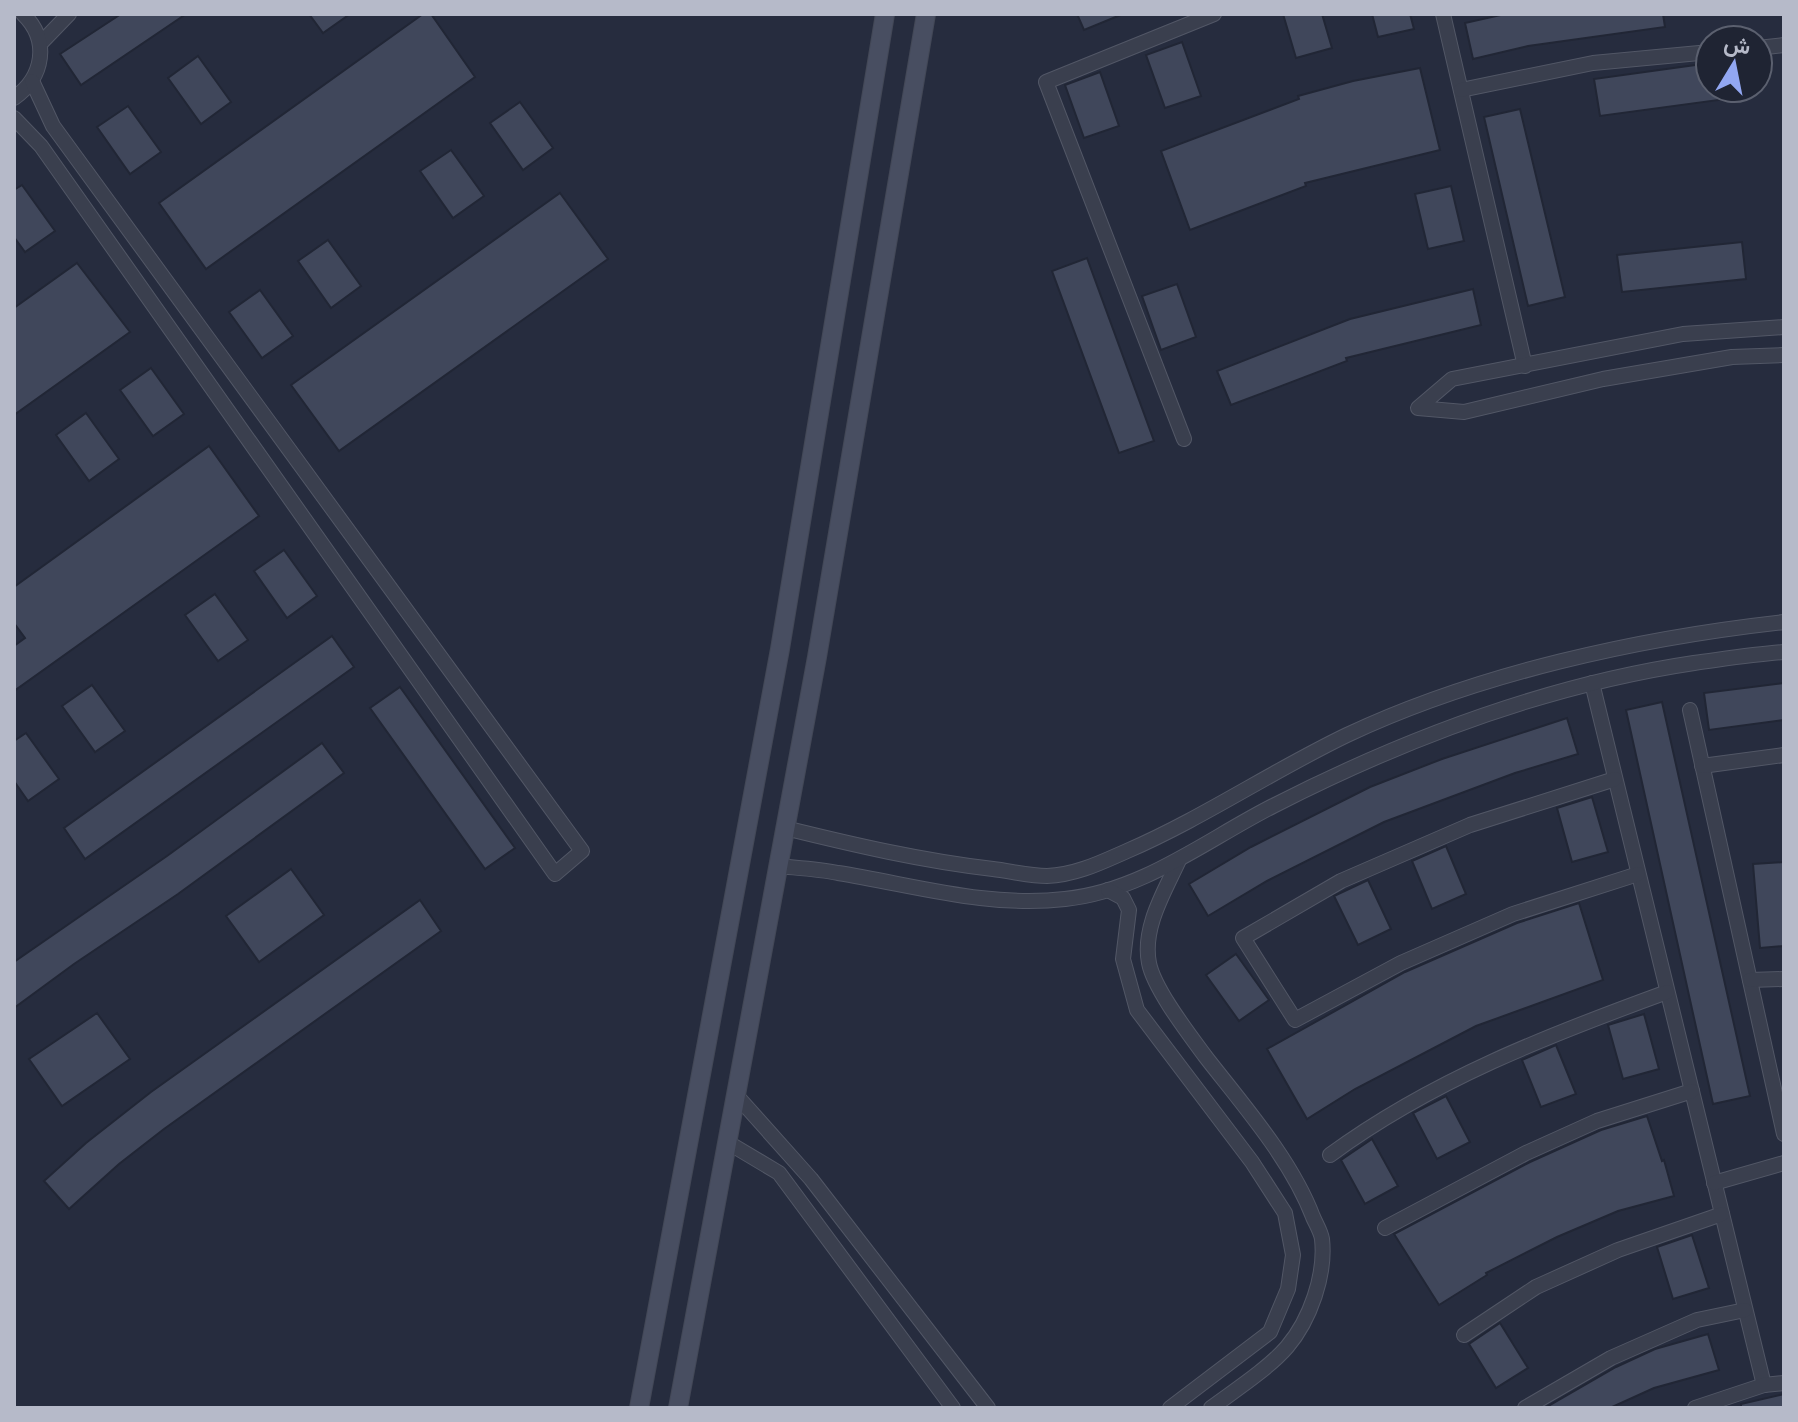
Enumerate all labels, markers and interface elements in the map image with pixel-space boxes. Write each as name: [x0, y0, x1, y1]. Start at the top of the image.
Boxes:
north arrow: [1694, 24, 1774, 104]
text: ش: [1722, 29, 1753, 60]

